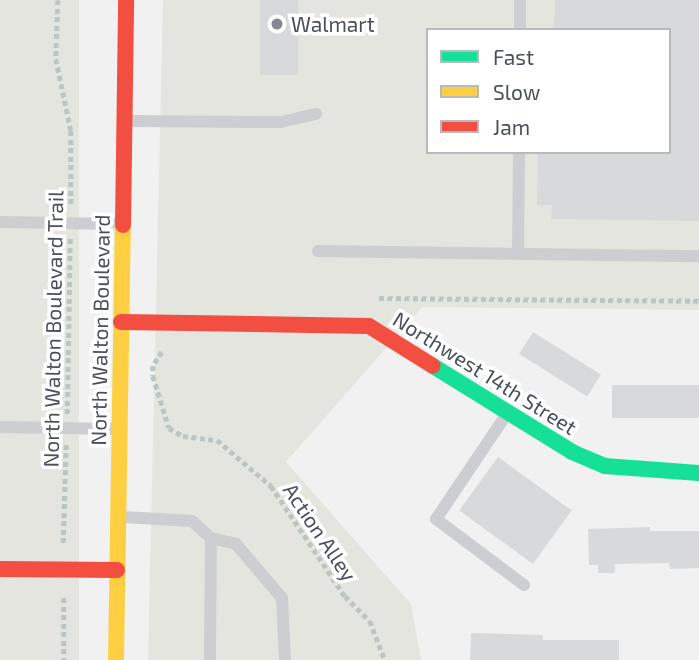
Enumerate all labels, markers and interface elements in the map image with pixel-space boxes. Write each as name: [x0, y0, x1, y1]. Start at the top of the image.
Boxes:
place label: Walmart: [291, 11, 375, 37]
marker: Walmart: [269, 16, 285, 32]
legend: [426, 28, 671, 154]
text: Fast: [493, 44, 534, 69]
text: Slow: [493, 79, 540, 104]
text: Jam: [493, 114, 530, 139]
street label: North Walton Boulevard Trail: [38, 190, 68, 468]
street label: North Walton Boulevard: [85, 214, 115, 446]
street label: Northwest 14th Street: [389, 306, 581, 440]
street label: Action Alley: [278, 478, 362, 586]

